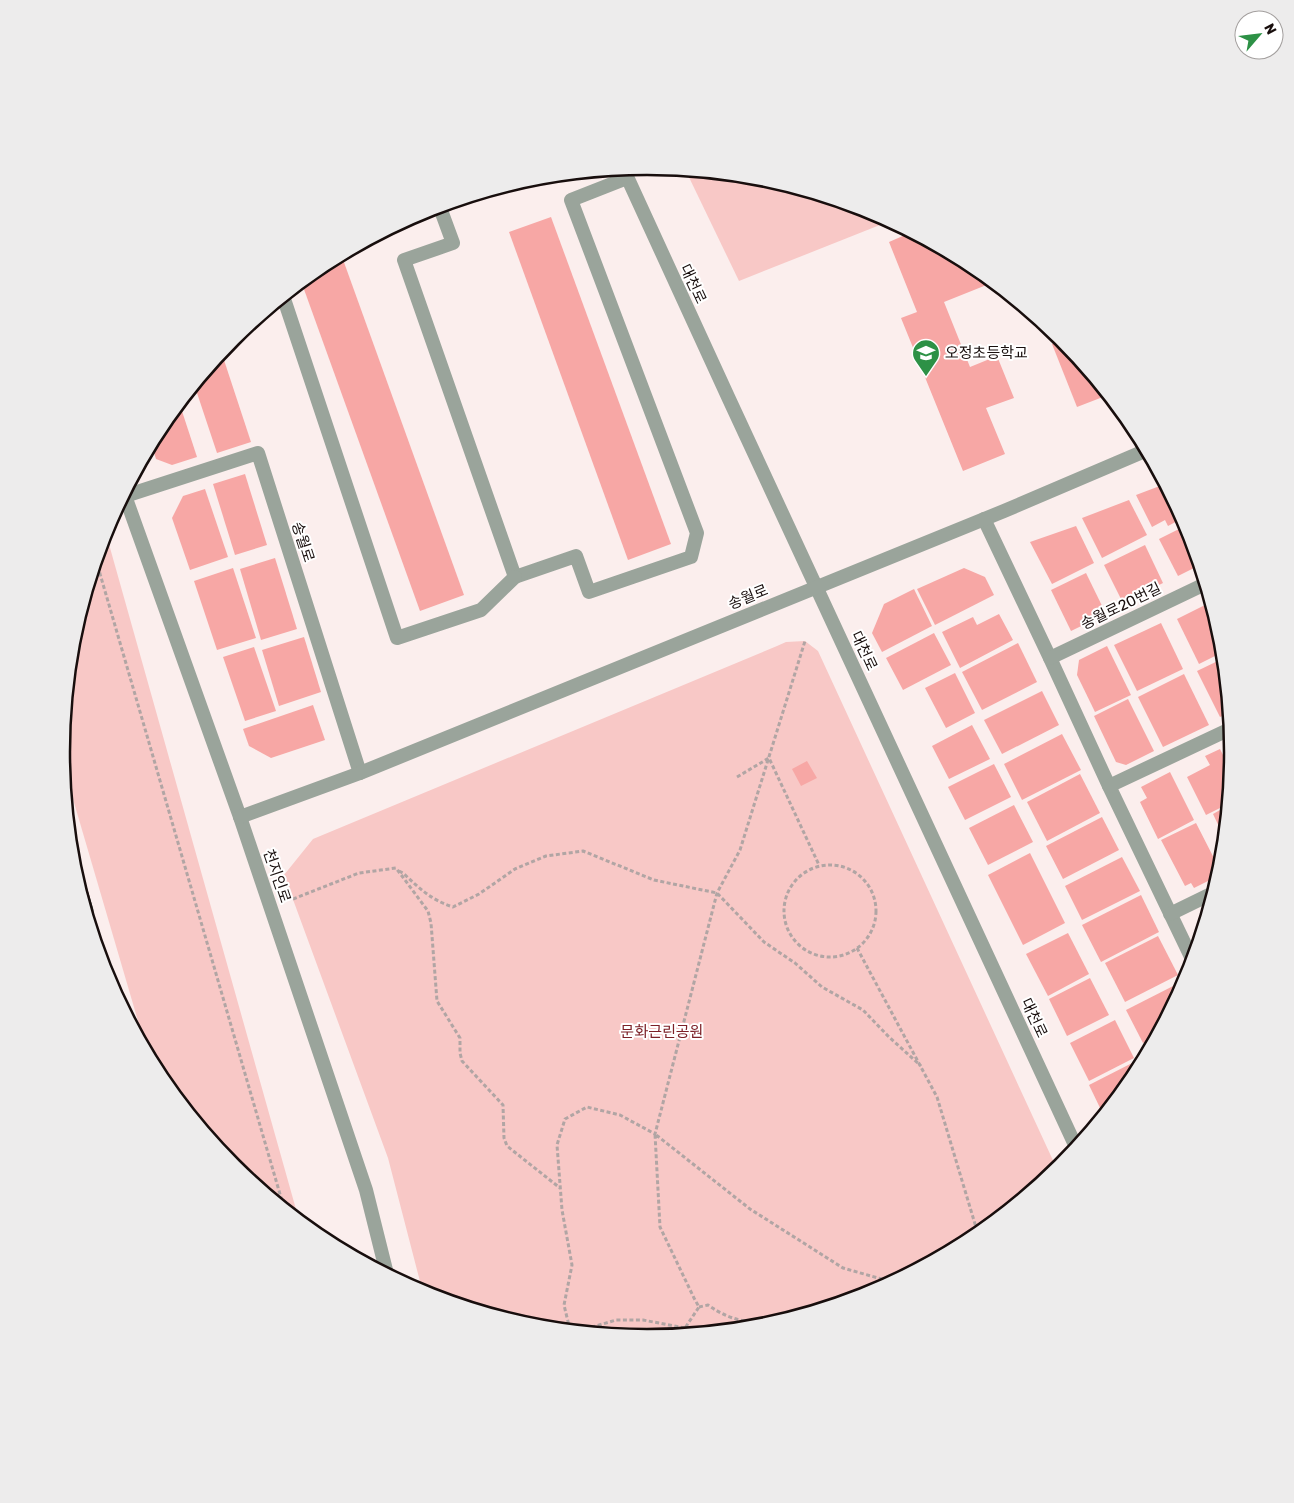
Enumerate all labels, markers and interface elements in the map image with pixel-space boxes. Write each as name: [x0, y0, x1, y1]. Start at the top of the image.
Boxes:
north arrow: [1234, 10, 1284, 60]
text: N: [1260, 21, 1280, 38]
street label: 대천로: [676, 261, 710, 307]
school or university icon: 오정초등학교: [911, 338, 941, 377]
place label: 오정초등학교: [945, 344, 1028, 362]
street label: 송월로: [288, 520, 318, 564]
street label: 송월로20번길: [1078, 579, 1164, 633]
street label: 송월로: [725, 581, 771, 613]
street label: 대천로: [847, 628, 881, 674]
street label: 천지인로: [260, 847, 294, 905]
street label: 대천로: [1017, 995, 1051, 1041]
park label: 문화근린공원: [621, 1023, 703, 1041]

